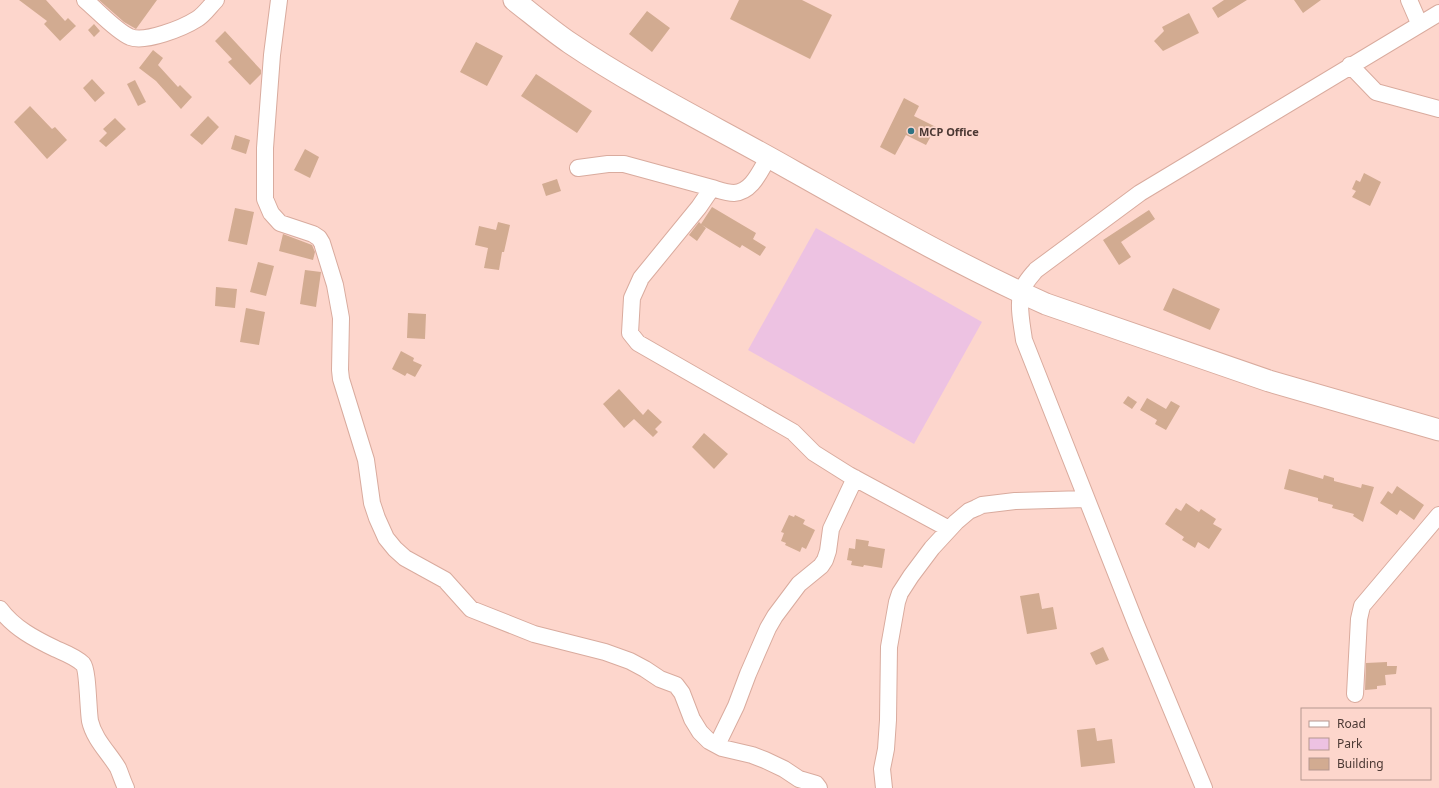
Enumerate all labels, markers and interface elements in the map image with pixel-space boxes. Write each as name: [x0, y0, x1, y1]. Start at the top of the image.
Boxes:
place label: MCP Office: [919, 124, 979, 139]
marker: MCP Office: [906, 126, 916, 136]
legend: [1301, 708, 1431, 780]
text: Road: [1337, 715, 1366, 732]
text: Park: [1337, 735, 1363, 752]
text: Building: [1337, 755, 1384, 772]

